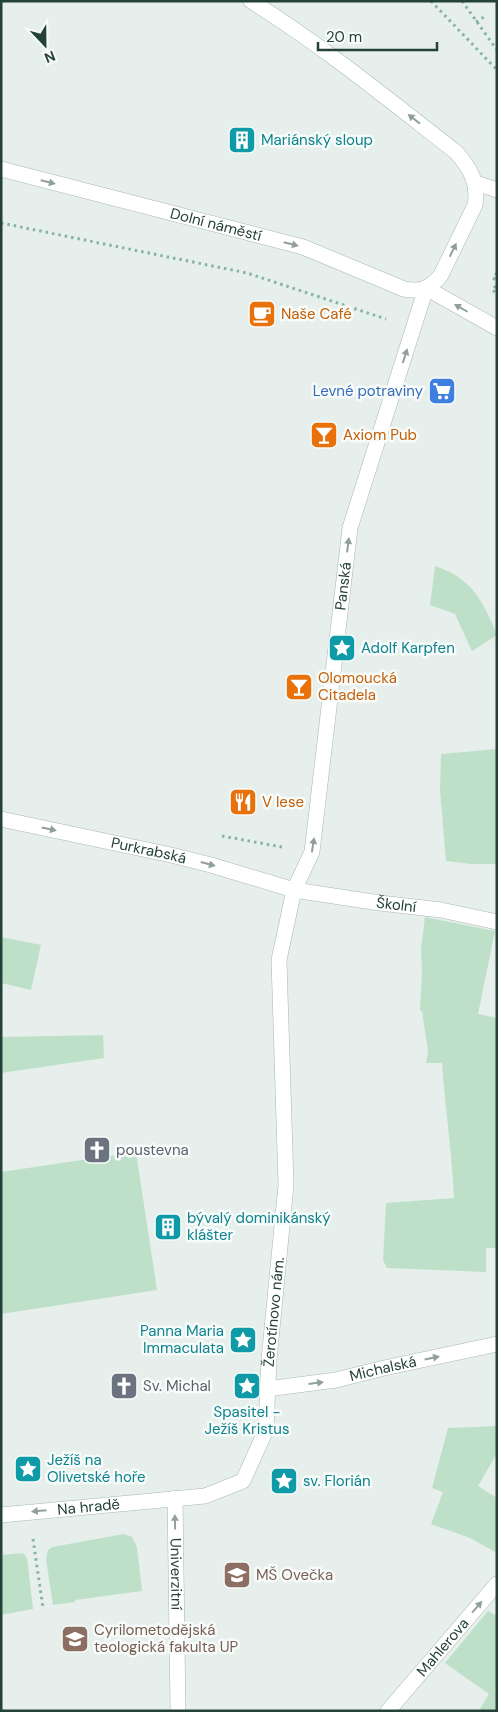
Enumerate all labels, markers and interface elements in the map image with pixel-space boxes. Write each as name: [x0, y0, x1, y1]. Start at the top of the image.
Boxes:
north arrow: [20, 20, 70, 70]
scale bar: [318, 20, 437, 52]
text: 20 m: [326, 27, 362, 47]
text: N: [42, 47, 58, 67]
one-way arrow: [407, 114, 421, 124]
building icon: Mariánský sloup: [227, 125, 257, 155]
place label: Mariánský sloup: [261, 130, 373, 150]
one-way arrow: [41, 178, 56, 186]
street label: Dolní náměstí: [168, 203, 264, 246]
one-way arrow: [283, 240, 298, 248]
one-way arrow: [449, 242, 458, 257]
cafe icon: Naše Café: [247, 299, 277, 329]
place label: Naše Café: [281, 304, 352, 324]
one-way arrow: [454, 304, 469, 312]
one-way arrow: [402, 348, 410, 363]
supermarket icon: Levné potraviny: [427, 376, 457, 406]
place label: Levné potraviny: [313, 381, 424, 401]
bar icon: Axiom Pub: [309, 420, 339, 450]
place label: Axiom Pub: [343, 425, 417, 445]
one-way arrow: [344, 536, 352, 552]
street label: Panská: [330, 561, 356, 611]
place icon: Adolf Karpfen: [327, 633, 357, 663]
place label: Adolf Karpfen: [361, 638, 455, 658]
place label: Olomoucká Citadela: [318, 668, 397, 705]
bar icon: Olomoucká Citadela: [284, 672, 314, 702]
restaurant icon: V lese: [228, 787, 258, 817]
place label: V lese: [262, 792, 304, 812]
one-way arrow: [41, 825, 57, 833]
street label: Purkrabská: [109, 833, 189, 868]
one-way arrow: [309, 837, 317, 853]
one-way arrow: [200, 860, 215, 868]
street label: Školní: [375, 893, 418, 917]
church icon: poustevna: [82, 1135, 112, 1165]
place label: poustevna: [116, 1140, 189, 1160]
place label: bývalý dominikánský klášter: [187, 1208, 331, 1245]
building icon: bývalý dominikánský klášter: [153, 1212, 183, 1242]
street label: Žerotínovo nám.: [259, 1256, 289, 1367]
place label: Panna Maria Immaculata: [140, 1321, 224, 1358]
place icon: Panna Maria Immaculata: [228, 1325, 258, 1355]
street label: Michalská: [347, 1351, 418, 1386]
one-way arrow: [424, 1354, 439, 1362]
church icon: Sv. Michal: [109, 1371, 139, 1401]
place icon: Spasitel - Ježíš Kristus: [232, 1371, 262, 1401]
place label: Sv. Michal: [143, 1376, 211, 1396]
one-way arrow: [308, 1379, 324, 1387]
place label: Spasitel - Ježíš Kristus: [205, 1402, 289, 1439]
place label: Ježíš na Olivetské hoře: [47, 1450, 146, 1487]
place icon: Ježíš na Olivetské hoře: [13, 1454, 43, 1484]
place icon: sv. Florián: [269, 1466, 299, 1496]
place label: sv. Florián: [303, 1471, 371, 1491]
street label: Na hradě: [56, 1494, 121, 1520]
one-way arrow: [31, 1507, 47, 1515]
one-way arrow: [171, 1514, 179, 1530]
street label: Univerzitní: [166, 1538, 187, 1611]
school or university icon: MŠ Ovečka: [222, 1560, 252, 1590]
place label: MŠ Ovečka: [256, 1565, 333, 1585]
one-way arrow: [471, 1601, 482, 1614]
street label: Mahlerova: [412, 1614, 473, 1681]
place label: Cyrilometodějská teologická fakulta UP: [94, 1620, 239, 1657]
school or university icon: Cyrilometodějská teologická fakulta UP: [60, 1624, 90, 1654]

